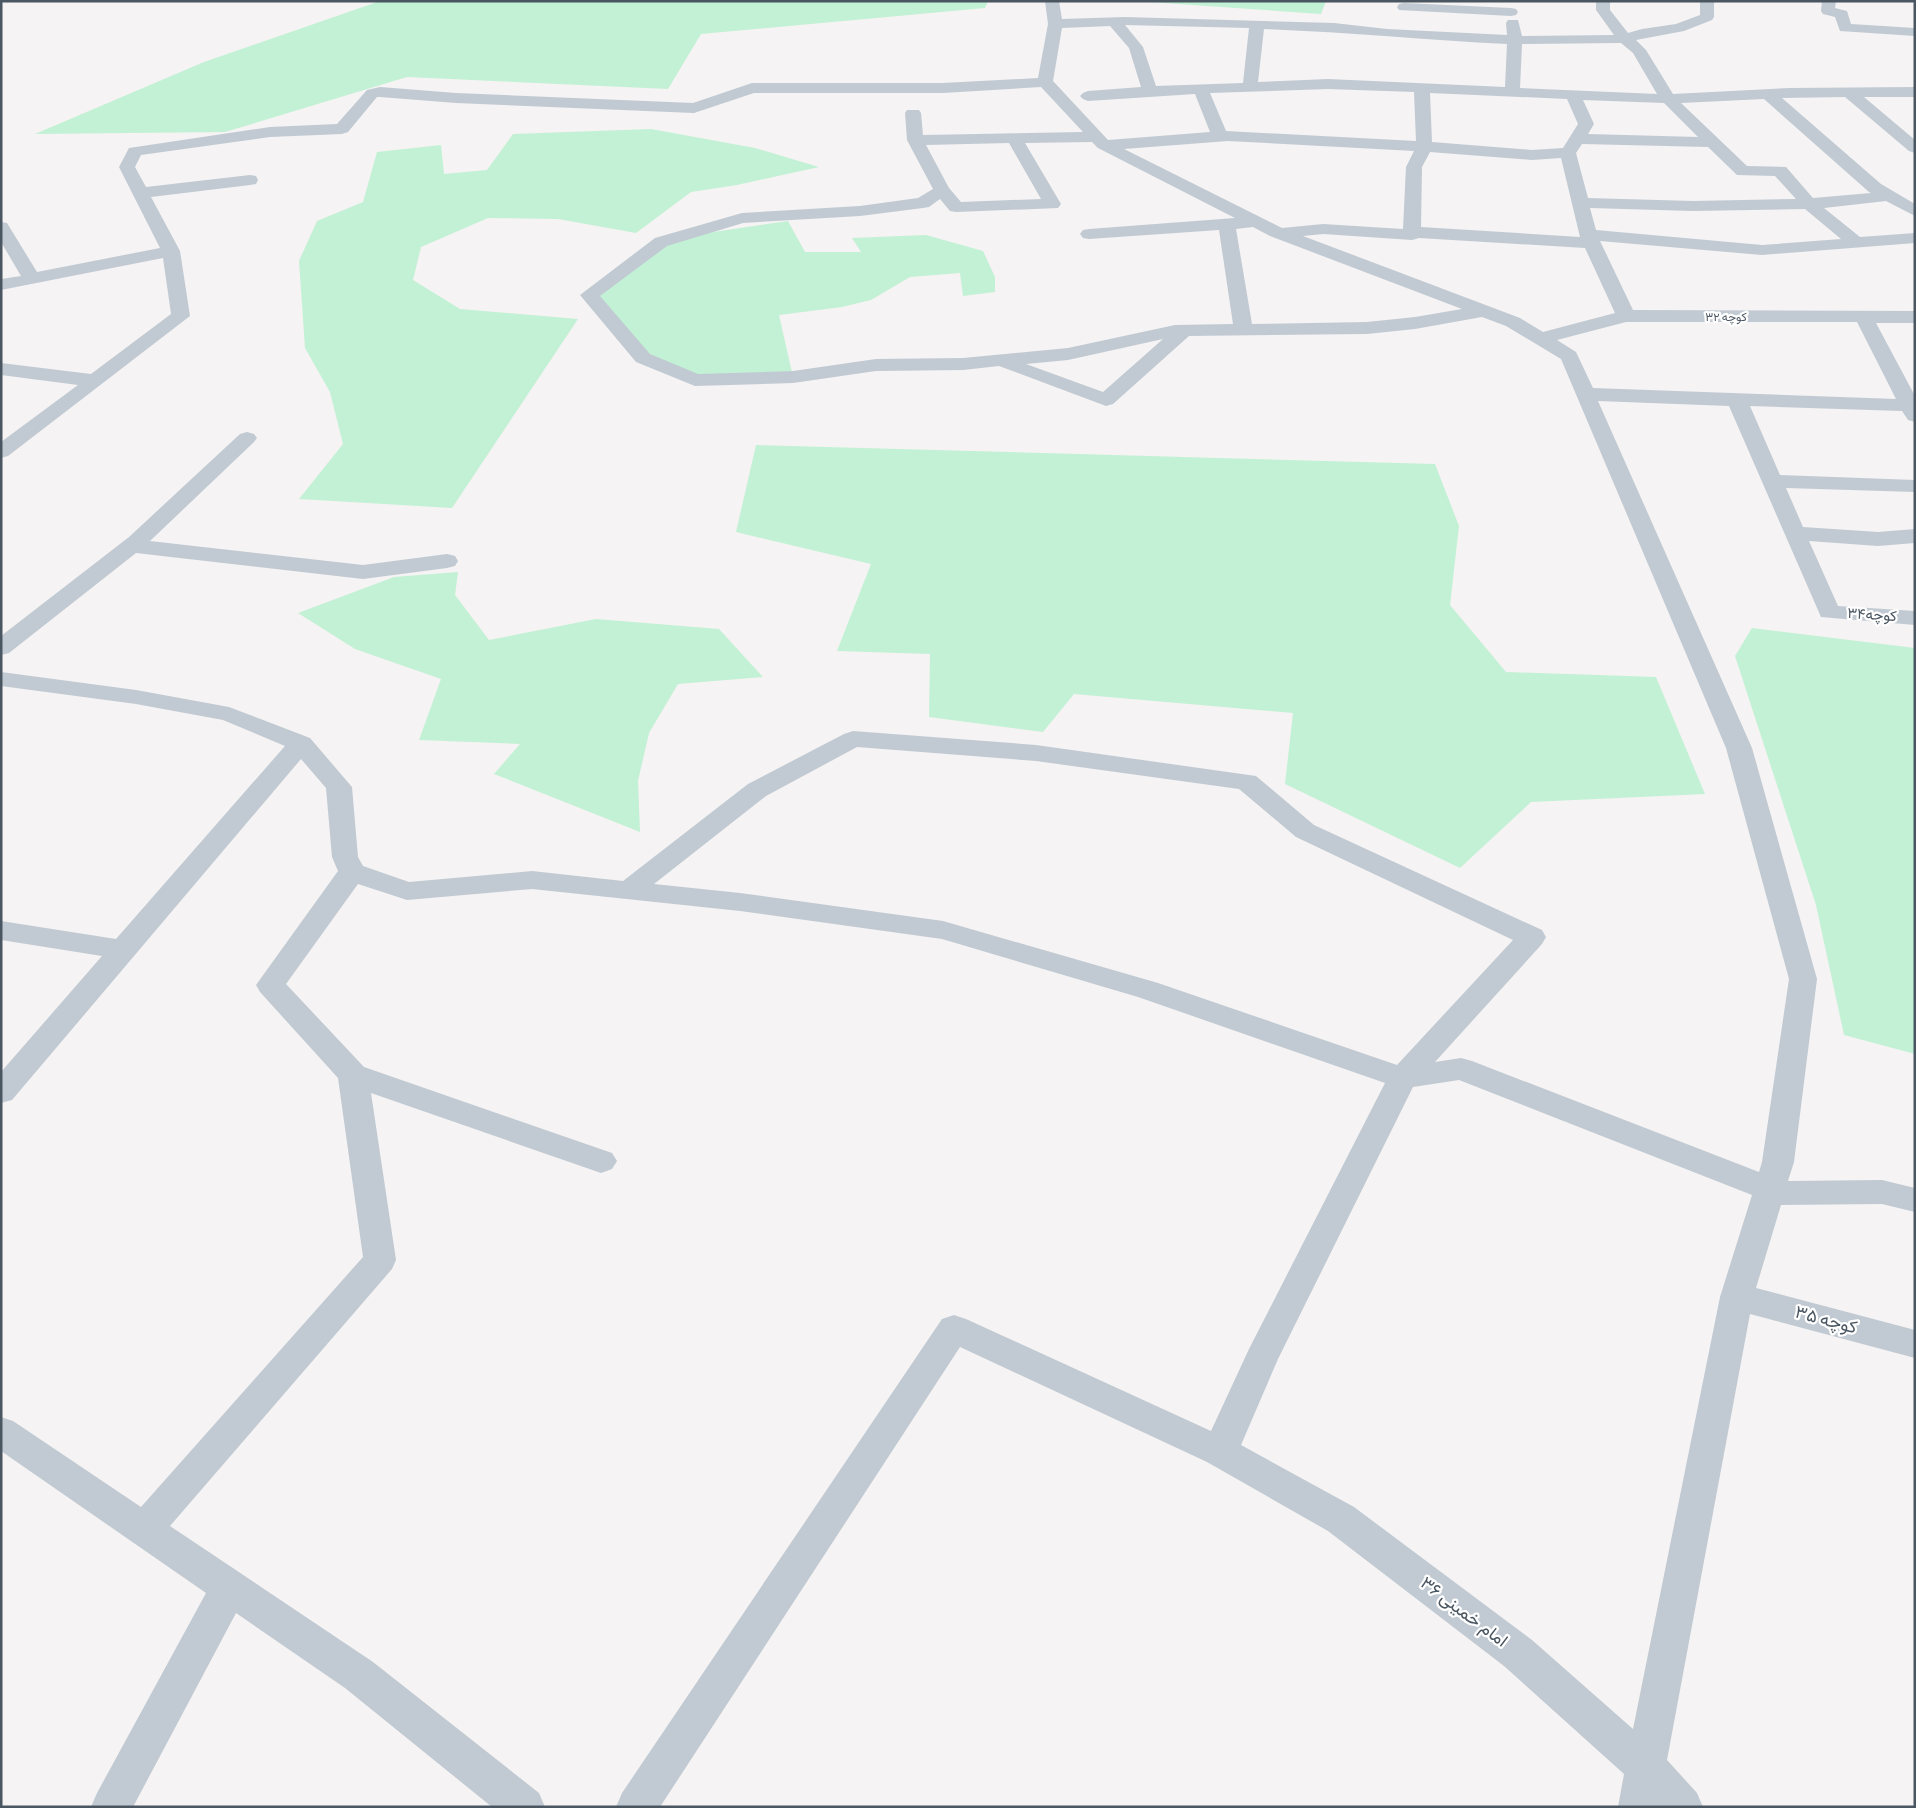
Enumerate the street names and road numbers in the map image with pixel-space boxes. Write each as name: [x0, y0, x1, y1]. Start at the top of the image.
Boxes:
street label: کوچه ۳۲: [1705, 309, 1747, 326]
street label: کوچه۳۴: [1847, 603, 1898, 627]
street label: کوچه ۳۵: [1792, 1300, 1860, 1340]
street label: ۳۶ امام خمینی: [1415, 1571, 1513, 1653]

